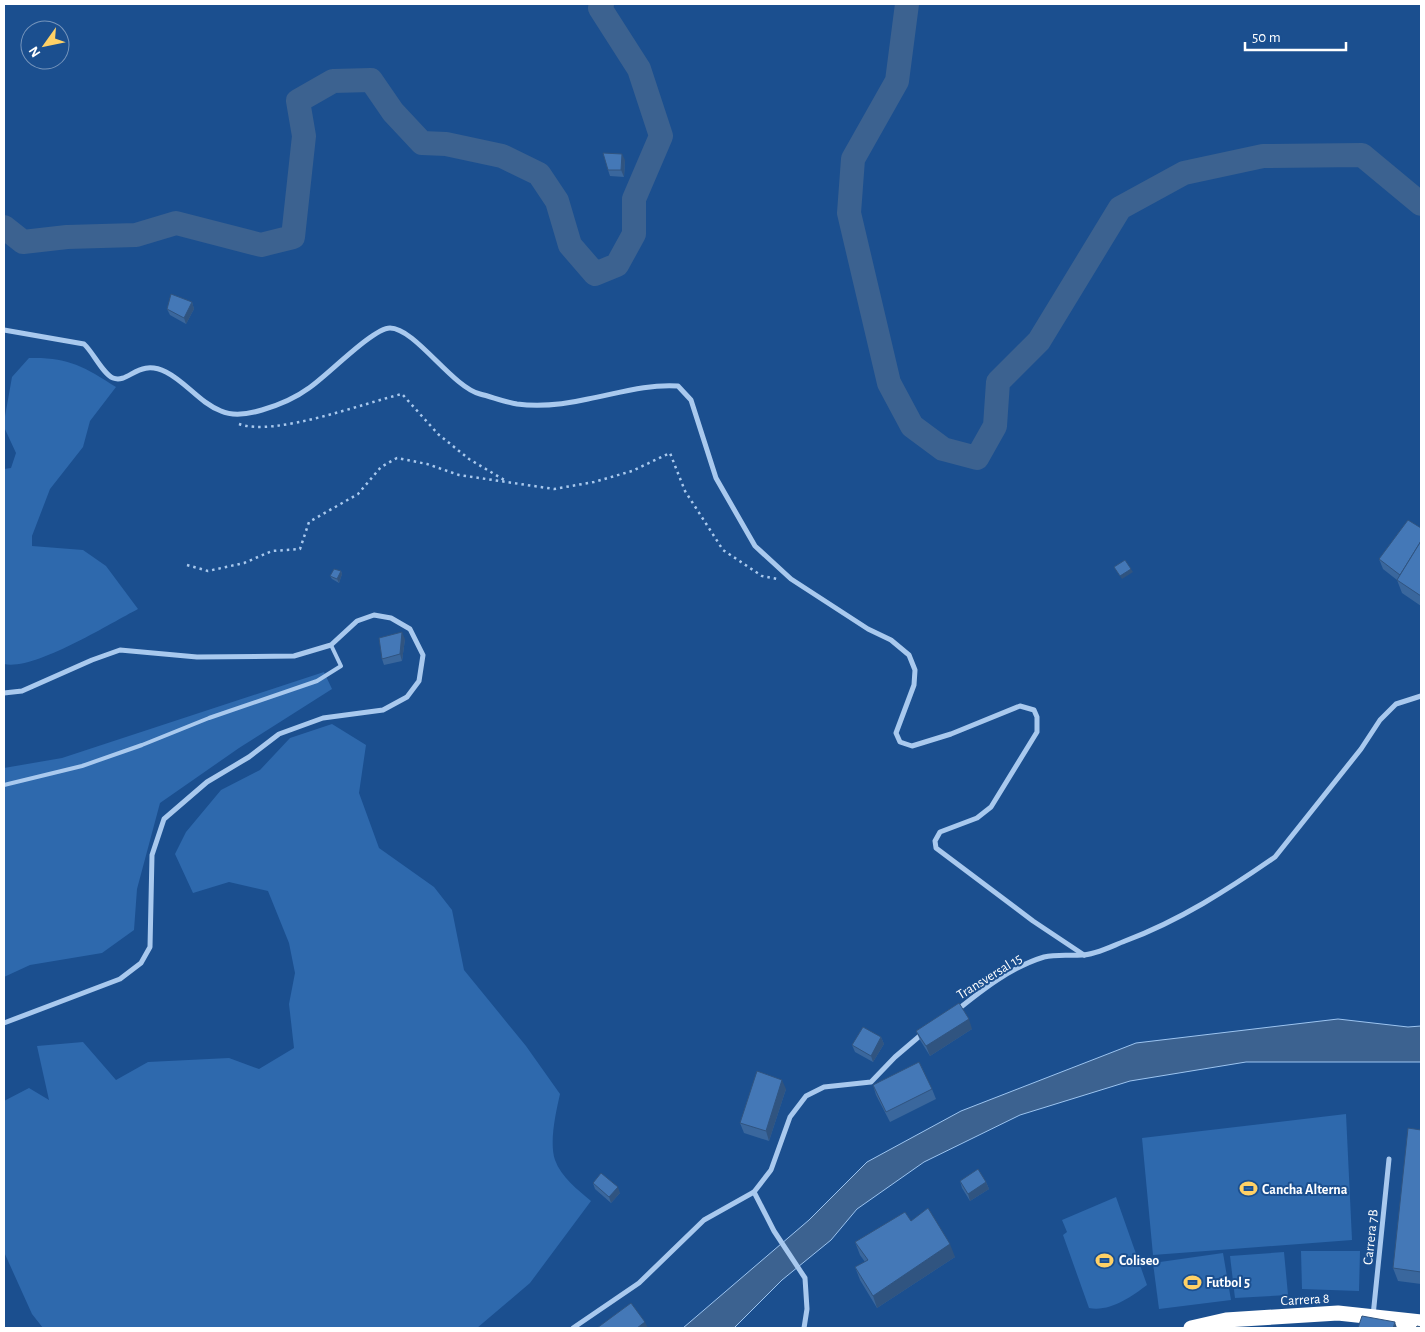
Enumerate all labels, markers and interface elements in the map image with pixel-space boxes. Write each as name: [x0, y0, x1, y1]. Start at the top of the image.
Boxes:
north arrow: [20, 20, 70, 70]
scale bar: [1245, 20, 1346, 52]
text: 50 m: [1252, 30, 1281, 45]
text: N: [26, 44, 43, 59]
street label: Transversal 15: [954, 951, 1025, 1002]
sports icon: Cancha Alterna: [1238, 1179, 1258, 1199]
place label: Cancha Alterna: [1262, 1183, 1348, 1197]
street label: Carrera 7B: [1361, 1209, 1381, 1265]
sports icon: Coliseo: [1095, 1250, 1115, 1270]
place label: Coliseo: [1119, 1254, 1159, 1268]
sports icon: Futbol 5: [1182, 1272, 1202, 1292]
place label: Futbol 5: [1206, 1276, 1250, 1290]
street label: Carrera 8: [1280, 1292, 1330, 1308]

